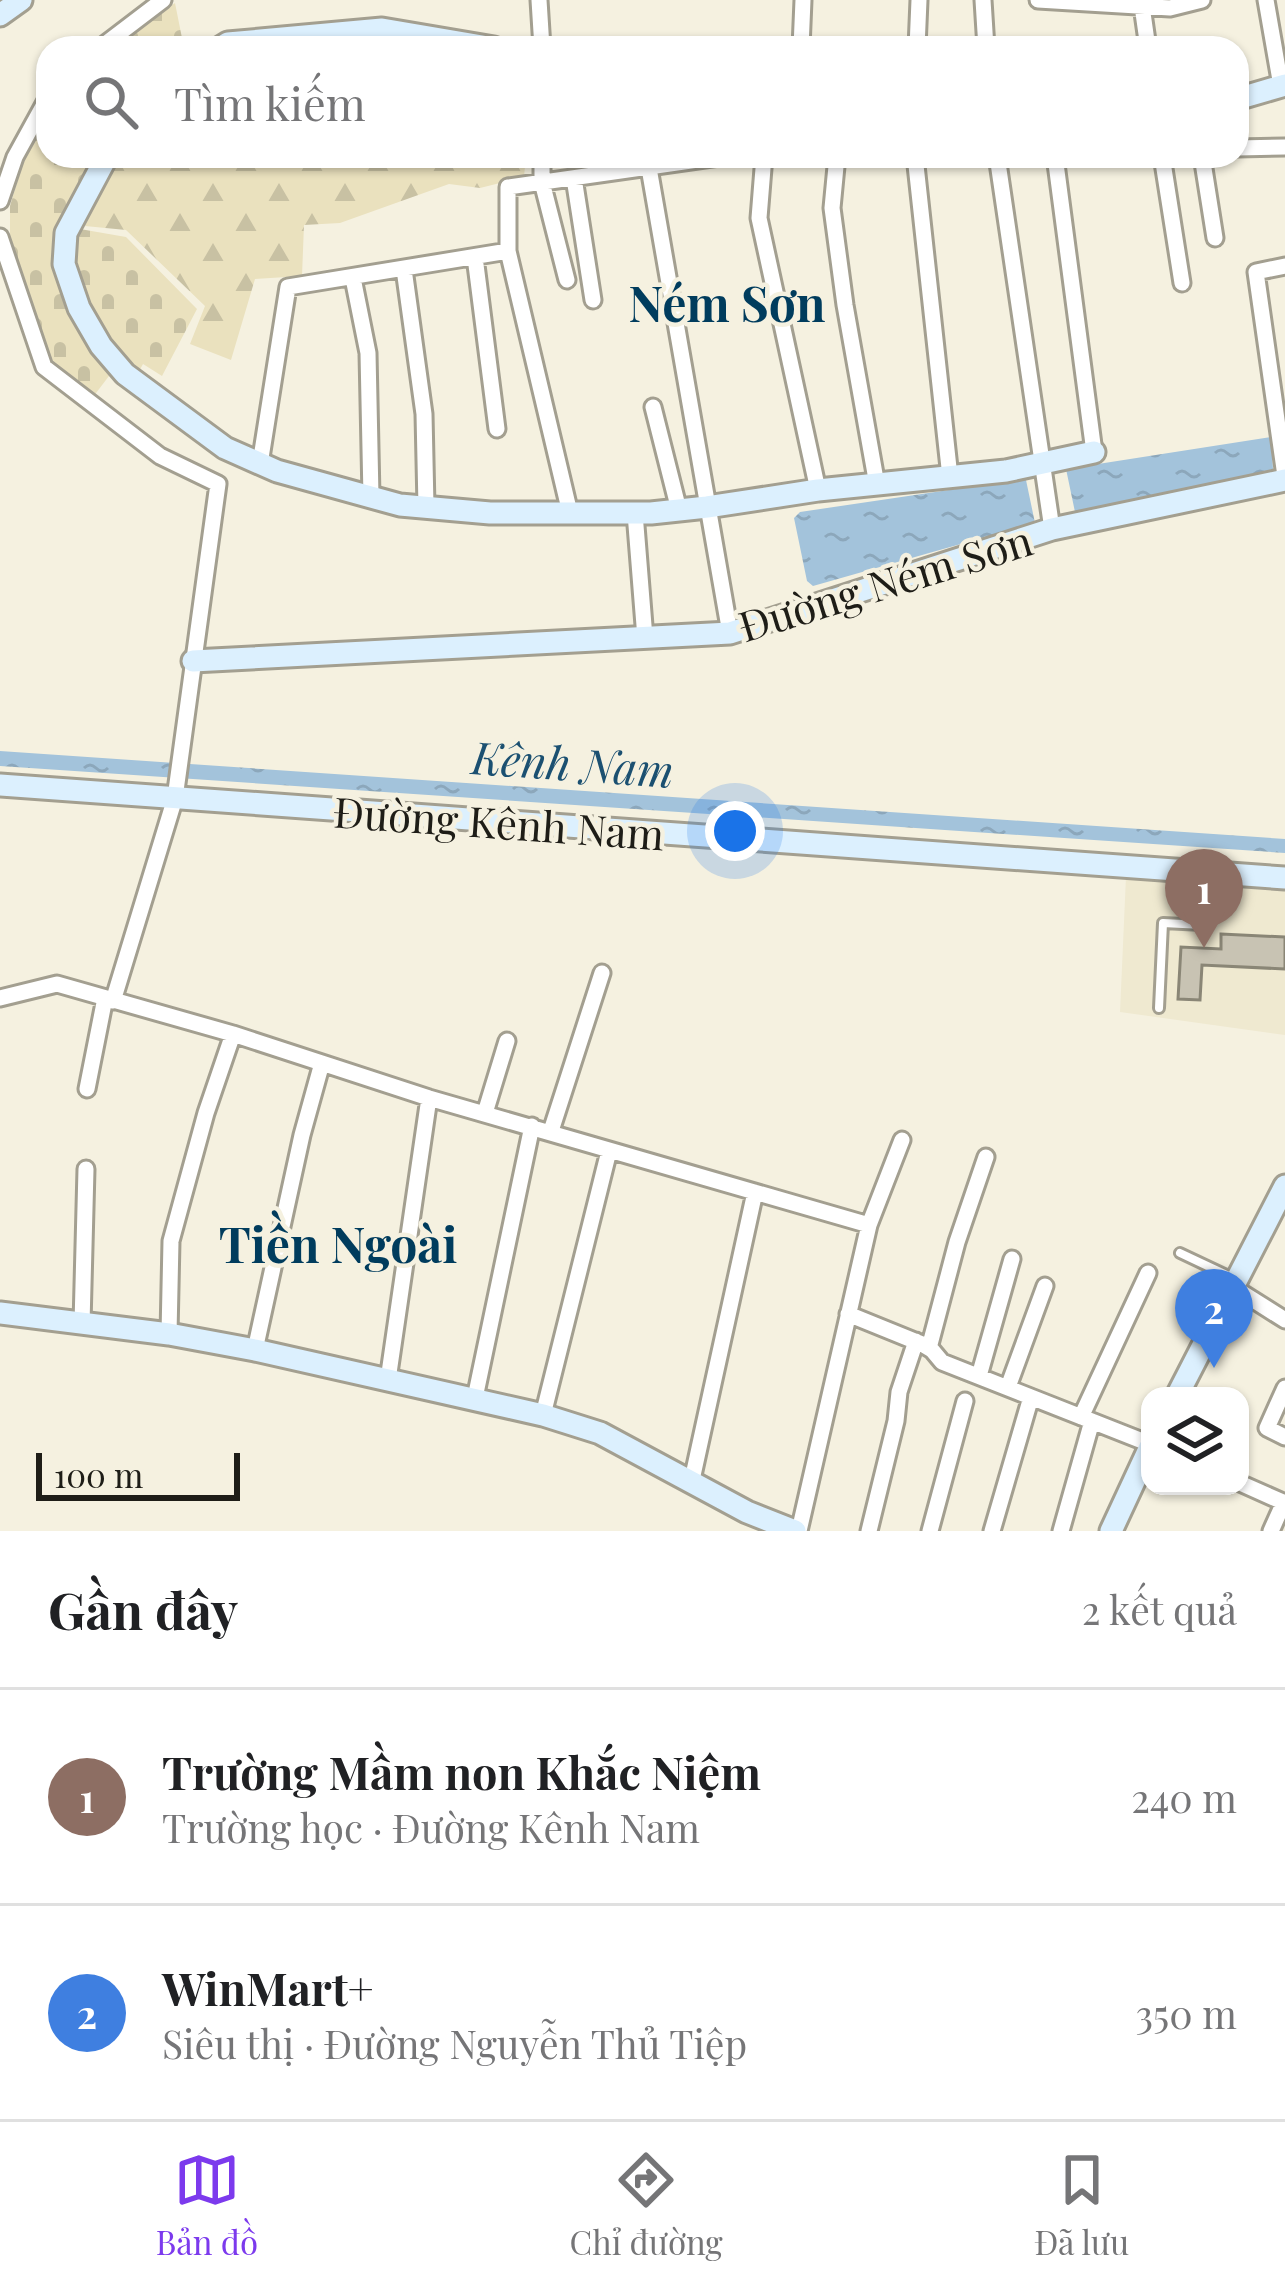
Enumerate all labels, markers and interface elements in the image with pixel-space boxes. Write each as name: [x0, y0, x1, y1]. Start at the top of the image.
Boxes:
search box: [36, 36, 1249, 168]
icon: search: [78, 69, 144, 135]
text: Tìm kiếm: [174, 72, 366, 132]
district label: Ném Sơn: [629, 270, 825, 334]
street label: Đường Ném Sơn: [732, 511, 1038, 653]
water label: Kênh Nam: [468, 725, 676, 799]
street label: Đường Kênh Nam: [332, 783, 666, 861]
your location: [705, 801, 765, 861]
pin: 1: [1165, 849, 1243, 948]
district label: Tiền Ngoài: [219, 1210, 457, 1275]
pin: 2: [1175, 1269, 1253, 1368]
map controls: [1141, 1387, 1249, 1495]
button: layers: [1141, 1387, 1249, 1495]
scale bar: [36, 1447, 240, 1500]
text: 100 m: [54, 1452, 143, 1496]
text: Gần đây: [48, 1575, 238, 1643]
text: 2 kết quả: [1082, 1583, 1237, 1635]
text: Trường Mầm non Khắc Niệm: [162, 1741, 761, 1801]
text: 1: [80, 1771, 94, 1823]
text: 240 m: [1131, 1771, 1237, 1823]
text: Trường học · Đường Kênh Nam: [162, 1801, 700, 1853]
text: WinMart+: [162, 1957, 374, 2017]
text: 2: [77, 1987, 97, 2039]
text: 350 m: [1135, 1987, 1237, 2039]
text: Siêu thị · Đường Nguyễn Thủ Tiệp: [162, 2017, 747, 2069]
tab: Bản đồ: [156, 2147, 258, 2263]
tab: Chỉ đường: [570, 2147, 723, 2263]
tab: Đã lưu: [1034, 2147, 1129, 2263]

